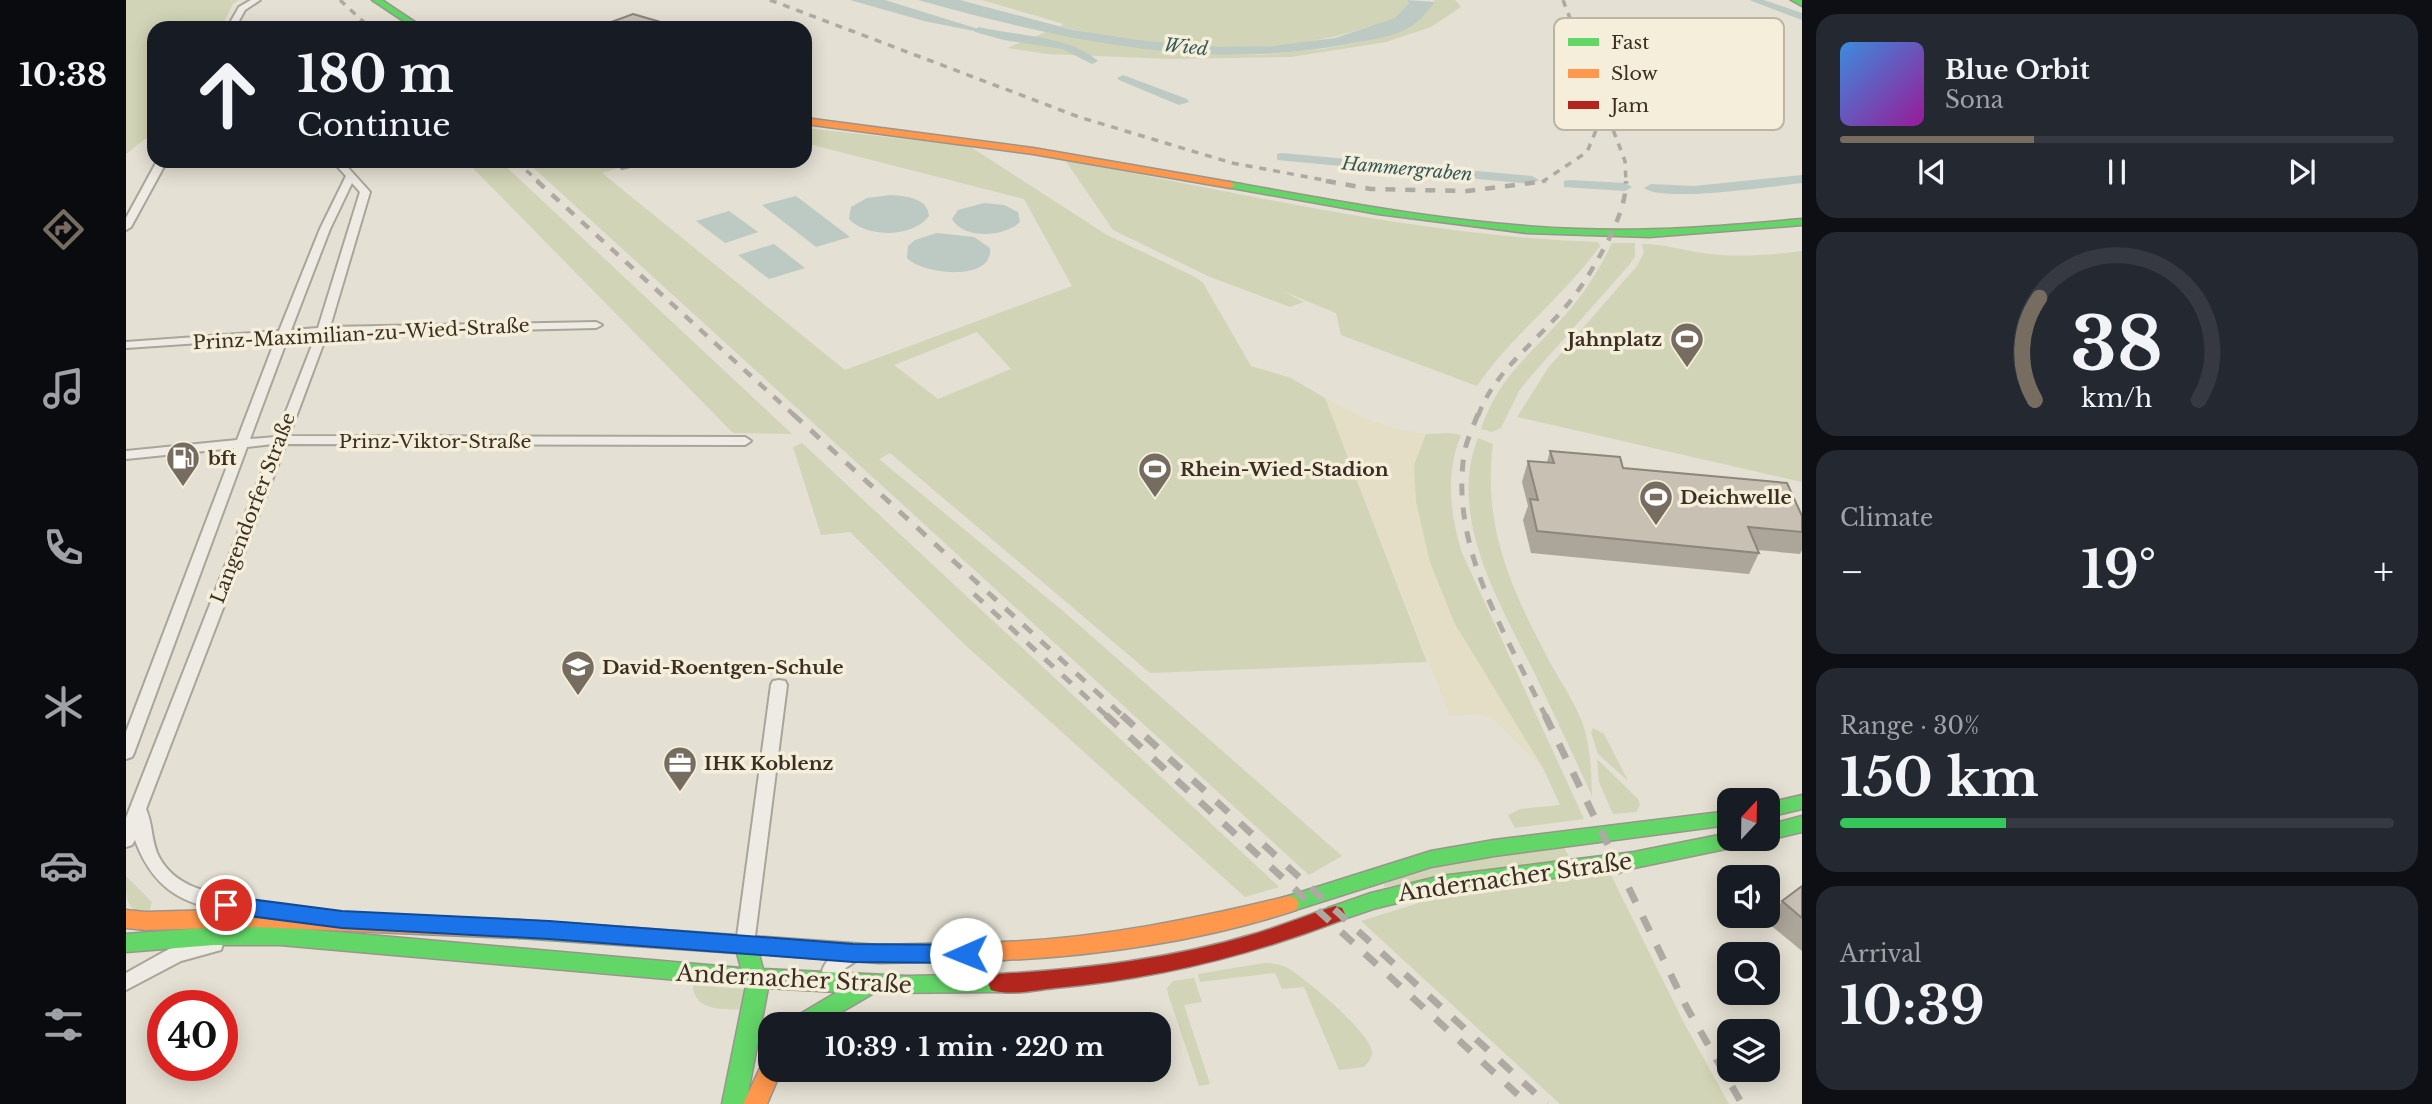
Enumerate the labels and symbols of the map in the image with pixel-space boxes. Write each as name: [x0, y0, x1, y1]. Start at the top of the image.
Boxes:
legend: [1554, 18, 1784, 130]
text: Fast: [1611, 31, 1650, 54]
water label: Wied: [1163, 34, 1209, 60]
text: Slow: [1611, 62, 1658, 85]
text: Jam: [1608, 94, 1649, 117]
water label: Hammergraben: [1340, 152, 1473, 186]
street label: Prinz-Maximilian-zu-Wied-Straße: [192, 314, 530, 354]
sports icon: Jahnplatz: [1668, 320, 1706, 369]
place label: Jahnplatz: [1564, 328, 1662, 351]
street label: Langendorfer Straße: [206, 409, 300, 607]
street label: Prinz-Viktor-Straße: [339, 430, 531, 453]
fuel station icon: bft: [164, 439, 202, 488]
place label: bft: [207, 447, 237, 470]
sports icon: Rhein-Wied-Stadion: [1136, 450, 1174, 499]
place label: Rhein-Wied-Stadion: [1180, 458, 1389, 481]
sports icon: Deichwelle: [1637, 478, 1675, 527]
place label: Deichwelle: [1680, 486, 1792, 509]
school or university icon: David-Roentgen-Schule: [559, 648, 597, 697]
place label: David-Roentgen-Schule: [602, 656, 844, 679]
office icon: IHK Koblenz: [661, 744, 699, 793]
place label: IHK Koblenz: [704, 752, 833, 775]
north arrow: [1717, 788, 1780, 850]
street label: Andernacher Straße: [1395, 847, 1634, 907]
pin: [196, 875, 256, 935]
position arrow: [929, 917, 1003, 991]
street label: Andernacher Straße: [674, 959, 913, 999]
speed limit sign: 40: [147, 990, 238, 1081]

